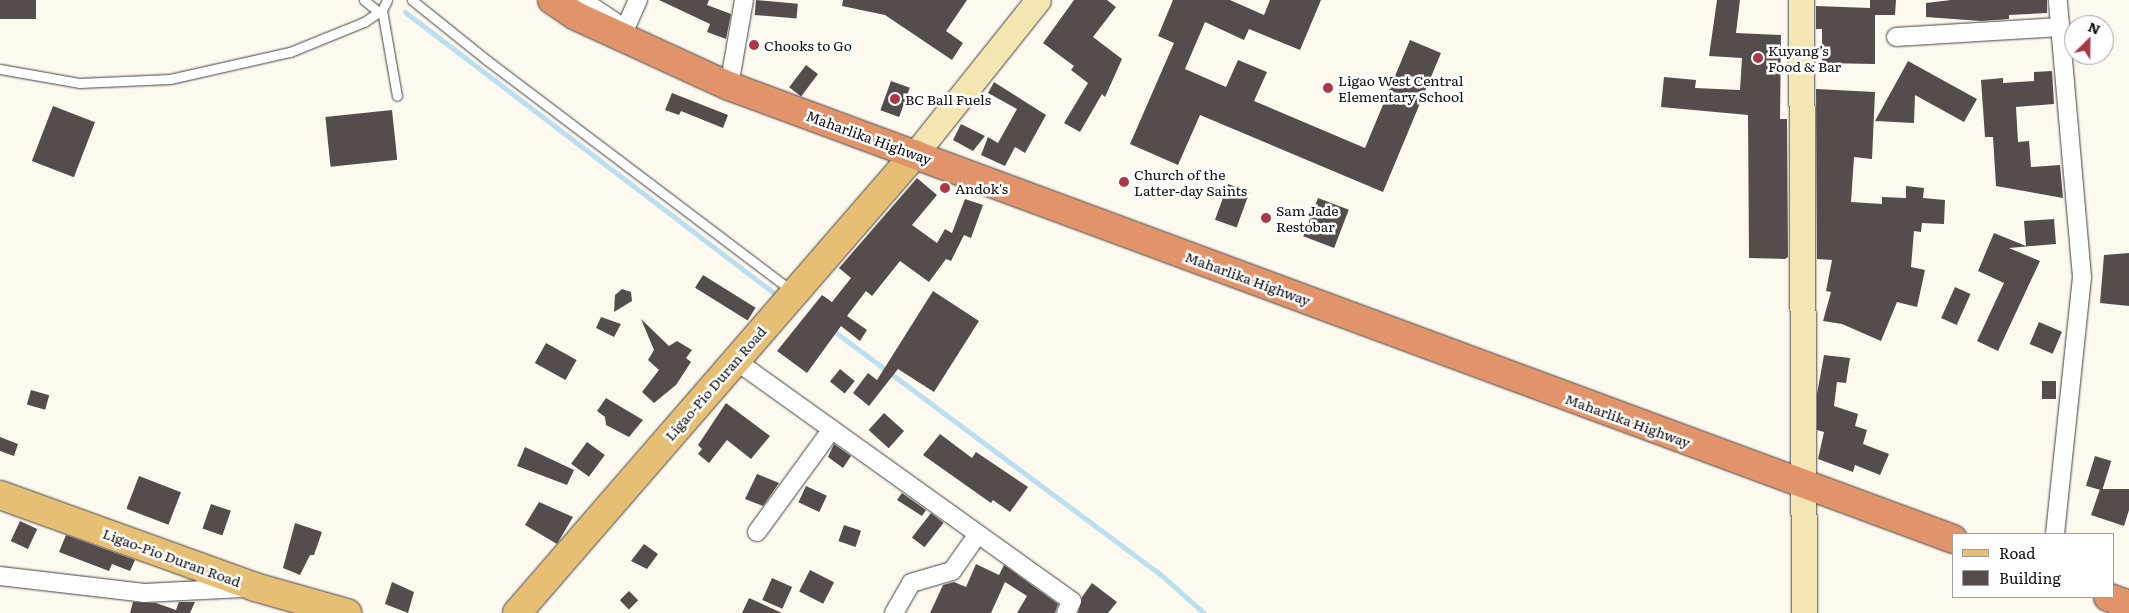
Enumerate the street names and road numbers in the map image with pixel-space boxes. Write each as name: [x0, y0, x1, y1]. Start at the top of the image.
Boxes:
street label: Maharlika Highway: [804, 107, 934, 167]
street label: Maharlika Highway: [1183, 248, 1313, 308]
street label: Ligao-Pio Duran Road: [661, 323, 769, 443]
street label: Maharlika Highway: [1563, 390, 1693, 450]
street label: Ligao-Pio Duran Road: [101, 524, 243, 590]

